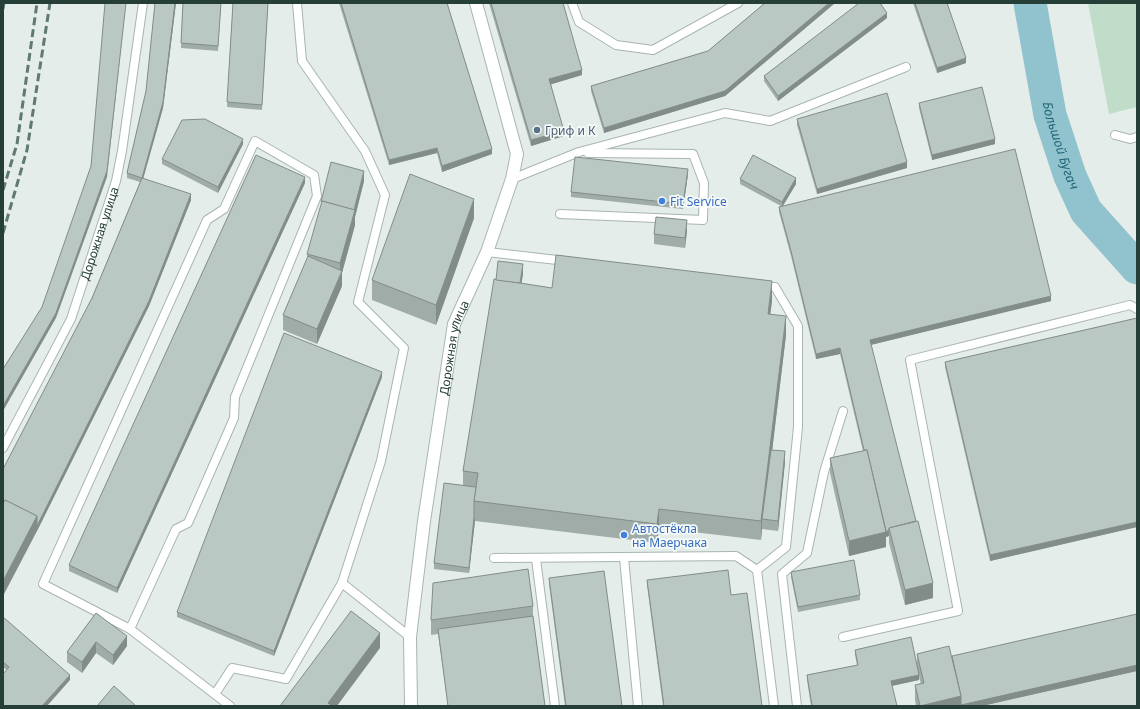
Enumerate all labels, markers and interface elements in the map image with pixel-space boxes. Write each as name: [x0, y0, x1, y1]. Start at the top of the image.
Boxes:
water label: Большой Бугач: [1039, 100, 1084, 192]
place label: Гриф и К: [545, 122, 596, 139]
marker: Гриф и К: [532, 125, 542, 135]
street label: Дорожная улица: [76, 184, 122, 282]
place label: Fit Service: [670, 193, 727, 210]
marker: Fit Service: [657, 196, 667, 206]
street label: Дорожная улица: [435, 297, 472, 396]
place label: Автостёкла на Маерчака: [632, 520, 707, 551]
marker: Автостёкла на Маерчака: [619, 530, 629, 540]

